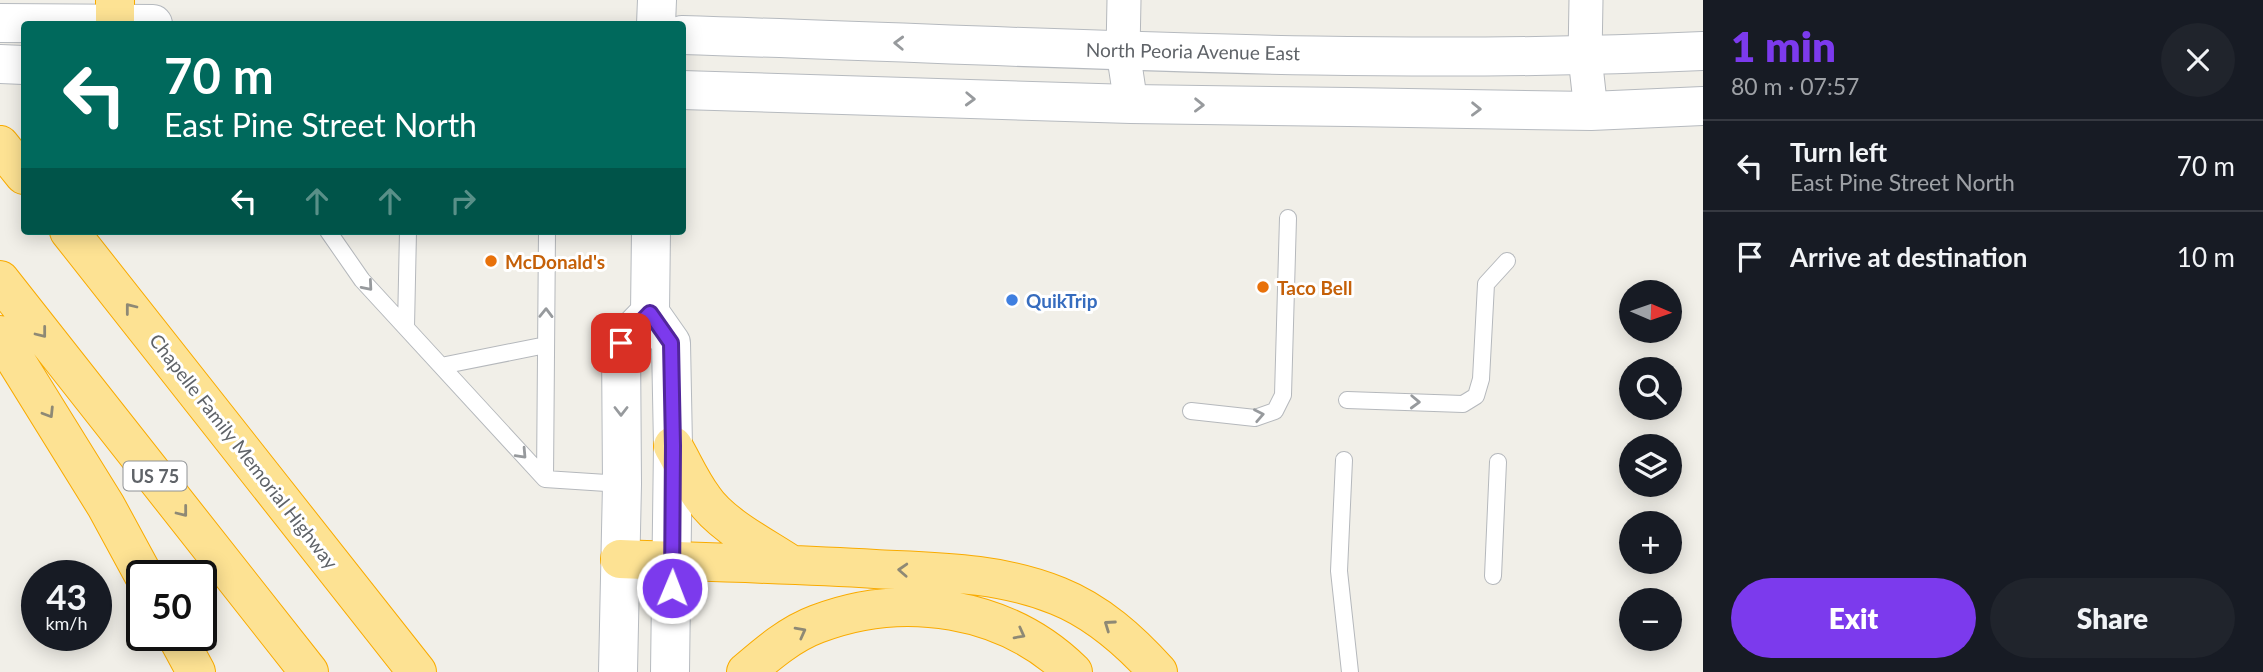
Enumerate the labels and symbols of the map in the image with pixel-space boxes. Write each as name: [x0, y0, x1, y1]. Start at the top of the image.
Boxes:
one-way arrow: [893, 35, 904, 50]
street label: North Peoria Avenue East: [1086, 38, 1300, 64]
one-way arrow: [966, 91, 976, 107]
one-way arrow: [1194, 97, 1205, 113]
one-way arrow: [1471, 101, 1481, 117]
place label: McDonald's: [505, 250, 605, 273]
marker: McDonald's: [483, 253, 499, 269]
place label: Taco Bell: [1277, 276, 1352, 299]
one-way arrow: [360, 278, 372, 291]
marker: Taco Bell: [1255, 279, 1271, 295]
north arrow: [1619, 280, 1682, 343]
place label: QuikTrip: [1026, 289, 1098, 312]
marker: QuikTrip: [1004, 292, 1020, 308]
one-way arrow: [125, 303, 138, 315]
one-way arrow: [538, 307, 554, 318]
pin: [591, 313, 651, 373]
one-way arrow: [34, 326, 47, 338]
street label: Chapelle Family Memorial Highway: [145, 329, 343, 573]
one-way arrow: [1410, 395, 1421, 410]
one-way arrow: [40, 406, 53, 419]
one-way arrow: [613, 406, 629, 417]
one-way arrow: [1253, 408, 1265, 423]
one-way arrow: [513, 446, 526, 459]
road number: US 75: [124, 462, 186, 490]
one-way arrow: [175, 504, 188, 516]
position arrow: [635, 551, 709, 625]
speed limit sign: 50: [126, 560, 217, 651]
one-way arrow: [897, 563, 908, 578]
one-way arrow: [1104, 621, 1117, 634]
one-way arrow: [1013, 626, 1025, 640]
one-way arrow: [794, 627, 806, 641]

